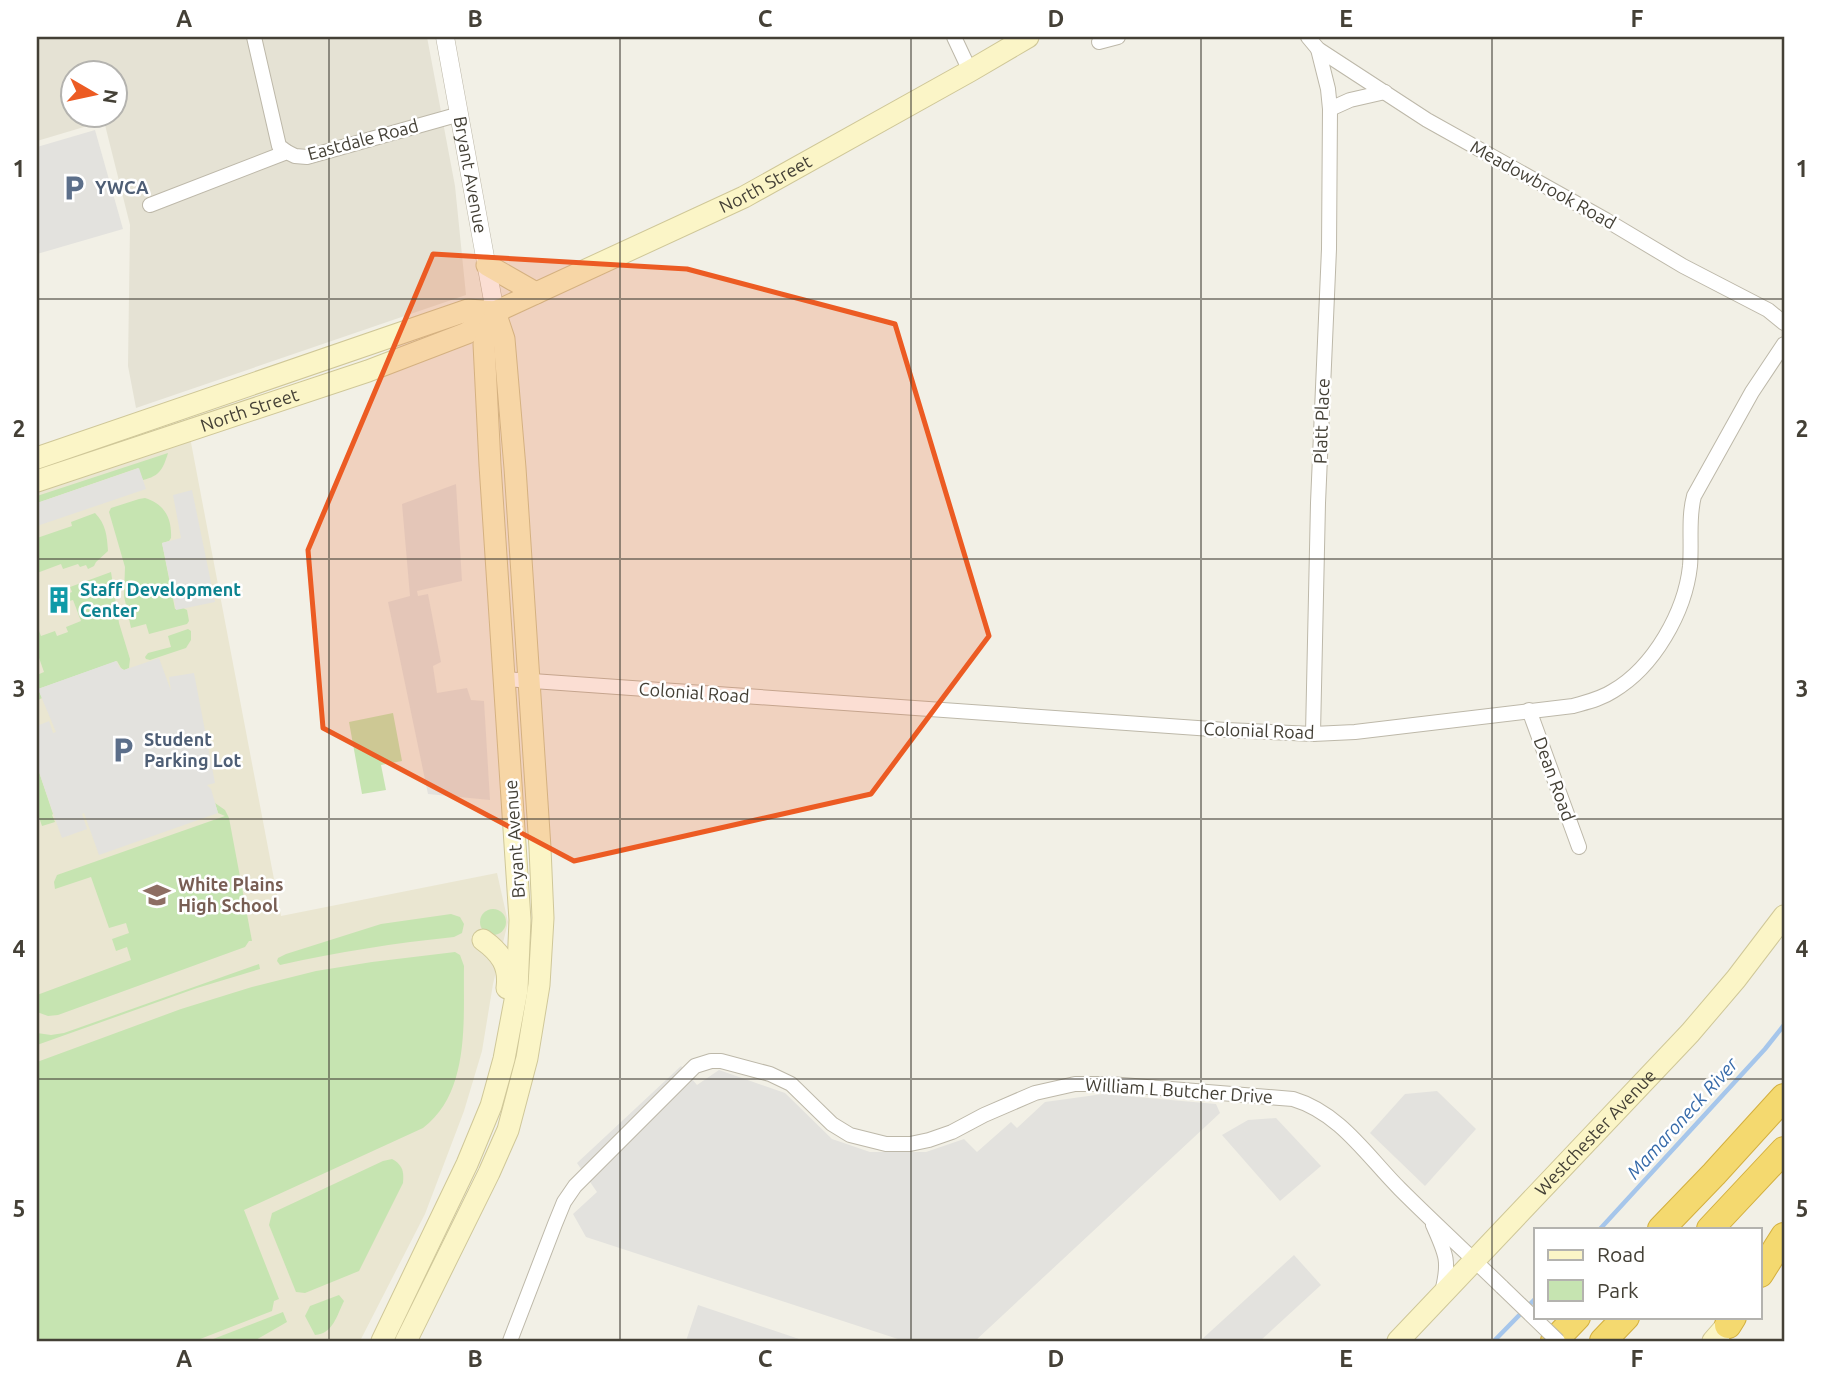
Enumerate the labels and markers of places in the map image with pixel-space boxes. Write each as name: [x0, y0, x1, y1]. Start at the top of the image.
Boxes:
parking icon: YWCA: [59, 173, 89, 203]
place label: YWCA: [95, 177, 149, 197]
place label: Staff Development Center: [80, 579, 241, 620]
building icon: Staff Development Center: [44, 585, 74, 615]
place label: Student Parking Lot: [144, 729, 241, 770]
parking icon: Student Parking Lot: [108, 735, 138, 765]
place label: White Plains High School: [178, 874, 283, 915]
school or university icon: White Plains High School: [142, 880, 172, 910]

